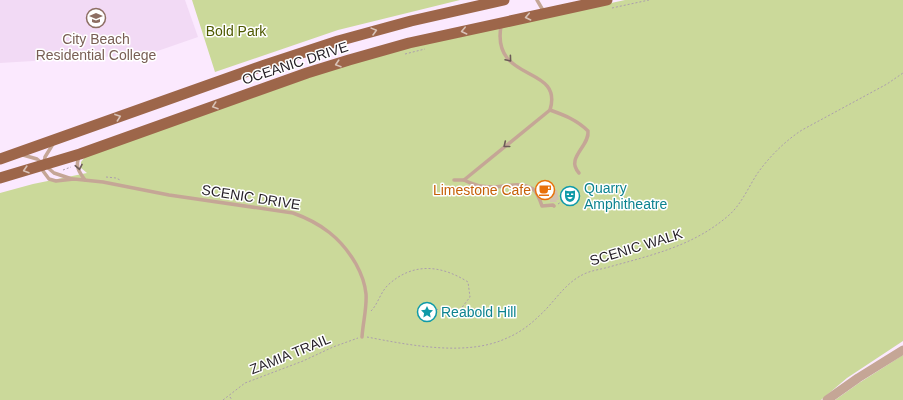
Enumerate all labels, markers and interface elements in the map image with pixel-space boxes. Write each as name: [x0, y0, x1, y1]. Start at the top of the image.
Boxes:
school or university icon: City Beach Residential College: [85, 7, 107, 29]
one-way arrow: [525, 12, 531, 20]
park label: Bold Park: [206, 23, 267, 39]
one-way arrow: [370, 27, 377, 36]
one-way arrow: [460, 27, 467, 35]
place label: City Beach Residential College: [36, 31, 157, 63]
street label: OCEANIC DRIVE: [240, 38, 350, 88]
one-way arrow: [504, 54, 511, 62]
one-way arrow: [334, 59, 341, 67]
one-way arrow: [211, 101, 218, 110]
one-way arrow: [115, 114, 122, 122]
one-way arrow: [503, 141, 510, 148]
one-way arrow: [74, 164, 82, 171]
one-way arrow: [22, 165, 29, 174]
cafe icon: Limestone Cafe: [534, 179, 556, 201]
place label: Quarry Amphitheatre: [584, 180, 667, 212]
street label: SCENIC DRIVE: [201, 181, 301, 213]
place label: Limestone Cafe: [433, 182, 531, 198]
theatre icon: Quarry Amphitheatre: [559, 185, 581, 207]
street label: SCENIC WALK: [588, 225, 685, 269]
place icon: Reabold Hill: [416, 301, 438, 323]
place label: Reabold Hill: [441, 304, 516, 320]
street label: ZAMIA TRAIL: [247, 331, 333, 377]

